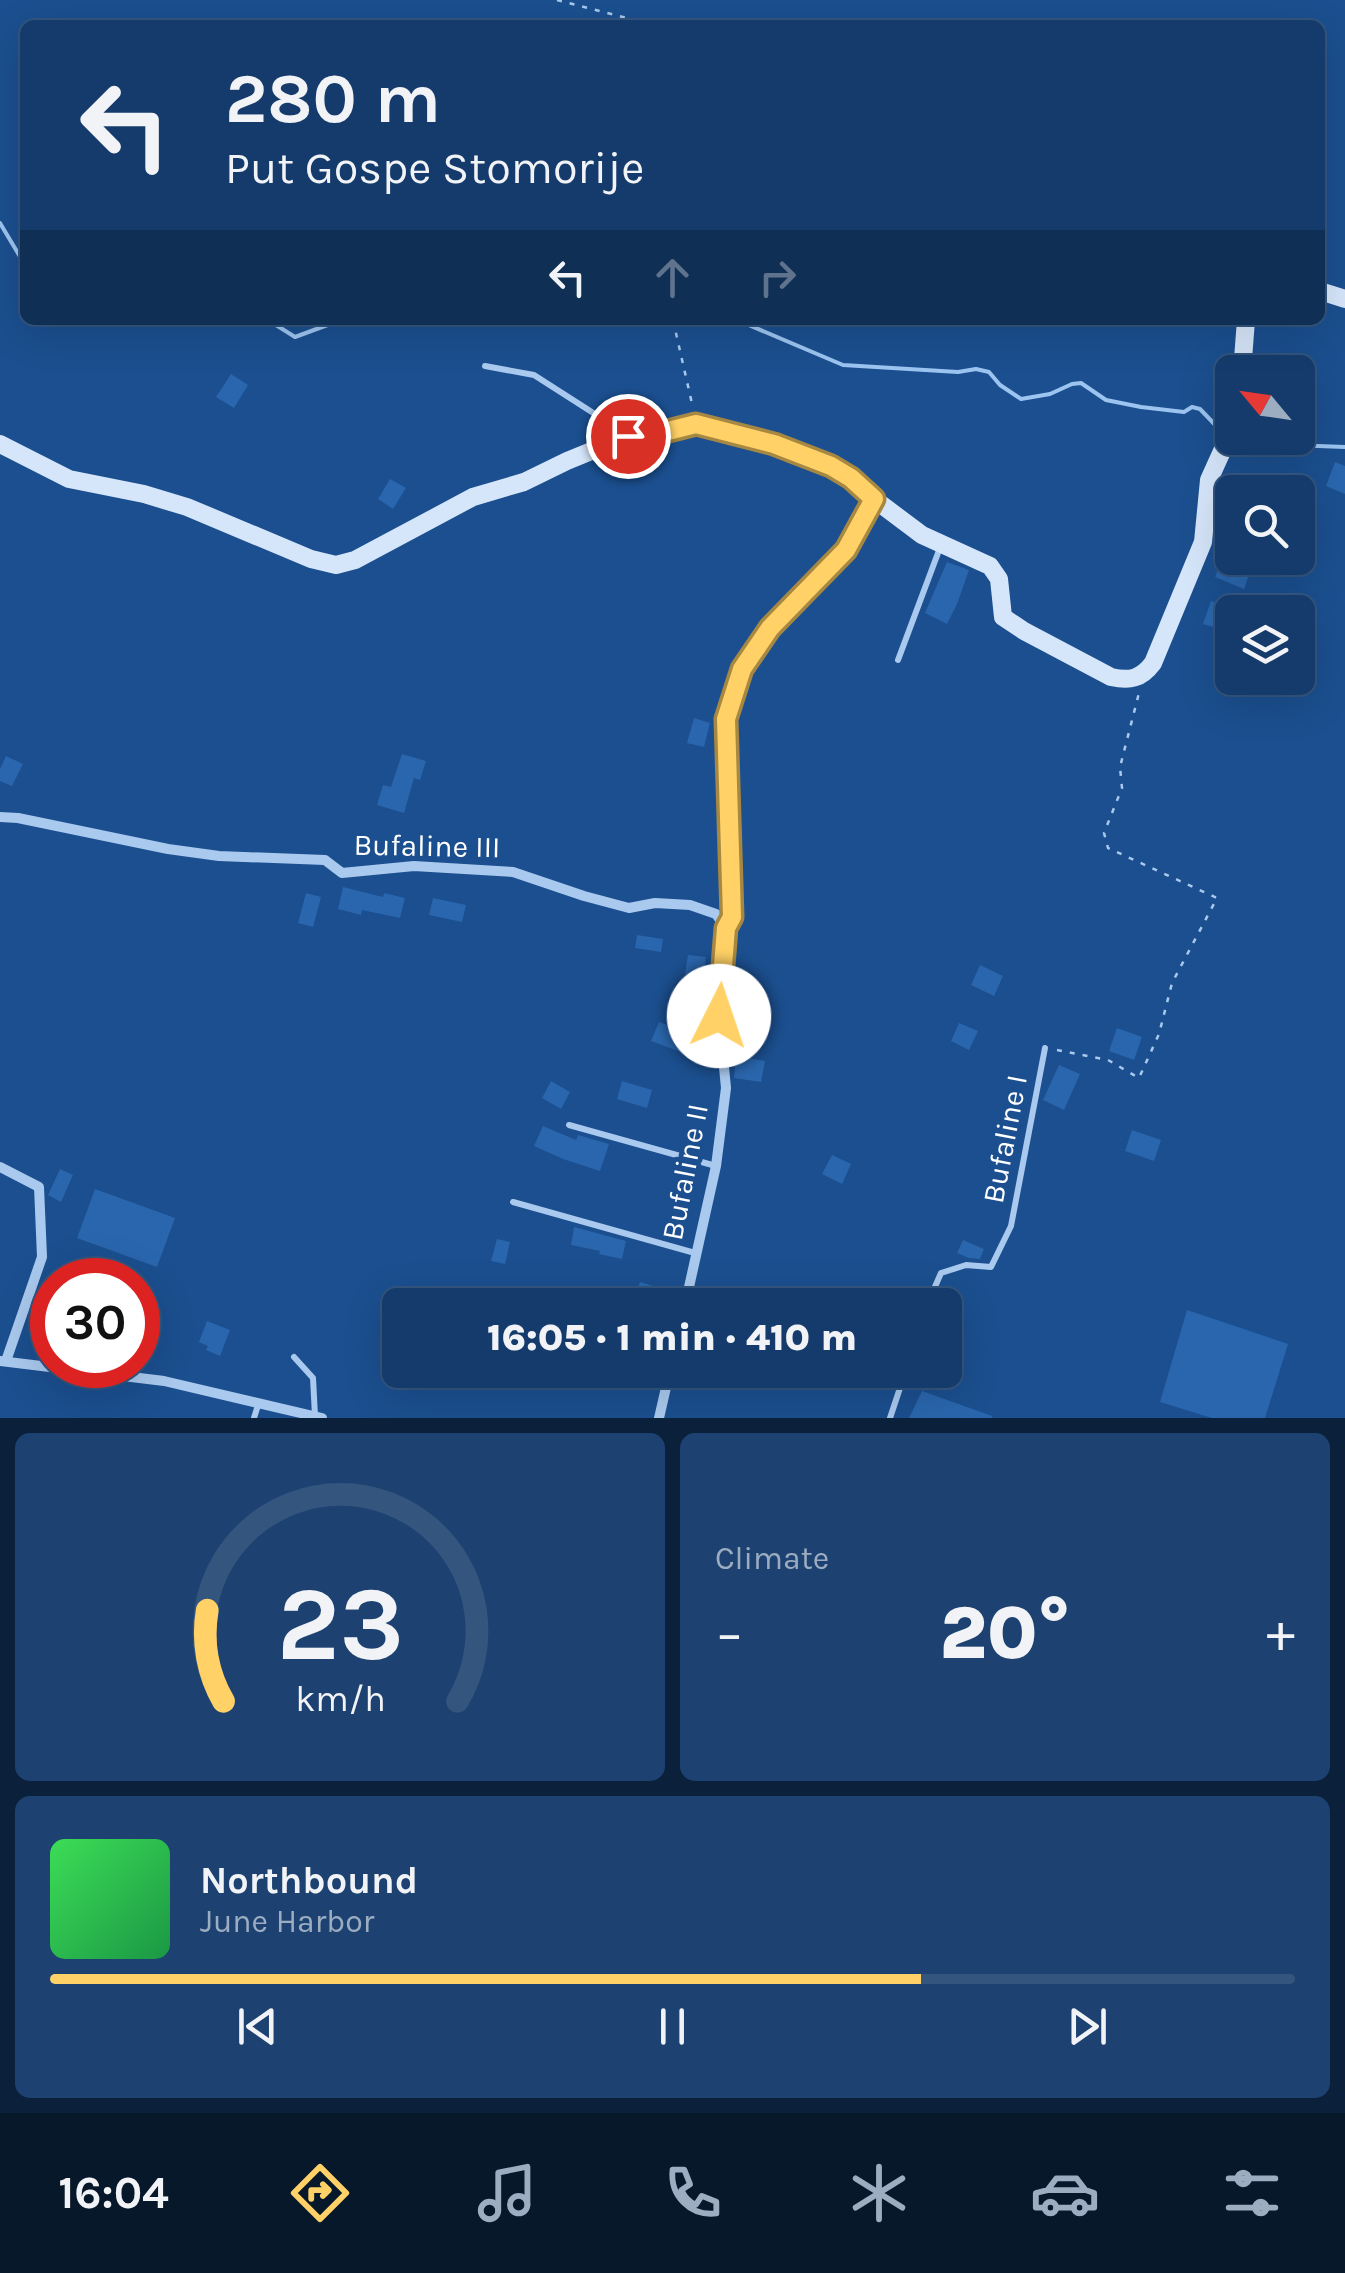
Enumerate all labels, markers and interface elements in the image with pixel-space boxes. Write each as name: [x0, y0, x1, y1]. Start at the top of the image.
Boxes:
text: 280 m: [225, 58, 441, 140]
icon: left: [60, 60, 190, 190]
text: Put Gospe Stomorije: [225, 142, 644, 194]
icon: left: [540, 250, 595, 305]
icon: ahead: [645, 250, 700, 305]
icon: right: [750, 250, 805, 305]
north arrow: [1215, 355, 1315, 455]
map controls: [1215, 355, 1315, 695]
pin: [586, 394, 671, 479]
icon: arrive: [601, 409, 656, 464]
button: search: [1215, 475, 1315, 575]
button: layers: [1215, 595, 1315, 695]
street label: Bufaline III: [353, 827, 501, 865]
position arrow: [667, 964, 771, 1068]
street label: Bufaline I: [975, 1072, 1035, 1206]
street label: Bufaline II: [654, 1101, 716, 1243]
speed limit sign: 30: [30, 1258, 160, 1388]
text: 16:05 · 1 min · 410 m: [487, 1315, 857, 1360]
text: Climate: [715, 1540, 829, 1577]
text: 23: [276, 1564, 404, 1685]
text: 20°: [940, 1589, 1070, 1677]
text: −: [715, 1601, 744, 1665]
text: +: [1266, 1601, 1295, 1665]
text: km/h: [295, 1678, 385, 1720]
text: Northbound: [200, 1858, 418, 1903]
text: June Harbor: [200, 1903, 374, 1940]
icon: previous: [230, 1999, 285, 2054]
icon: pause: [645, 1999, 700, 2054]
icon: next: [1060, 1999, 1115, 2054]
icon: directions: [285, 2158, 355, 2228]
icon: music: [472, 2158, 542, 2228]
icon: phone: [658, 2158, 728, 2228]
icon: climate: [844, 2158, 914, 2228]
icon: car: [1030, 2158, 1100, 2228]
icon: filters: [1217, 2158, 1287, 2228]
text: 16:04: [58, 2167, 169, 2219]

